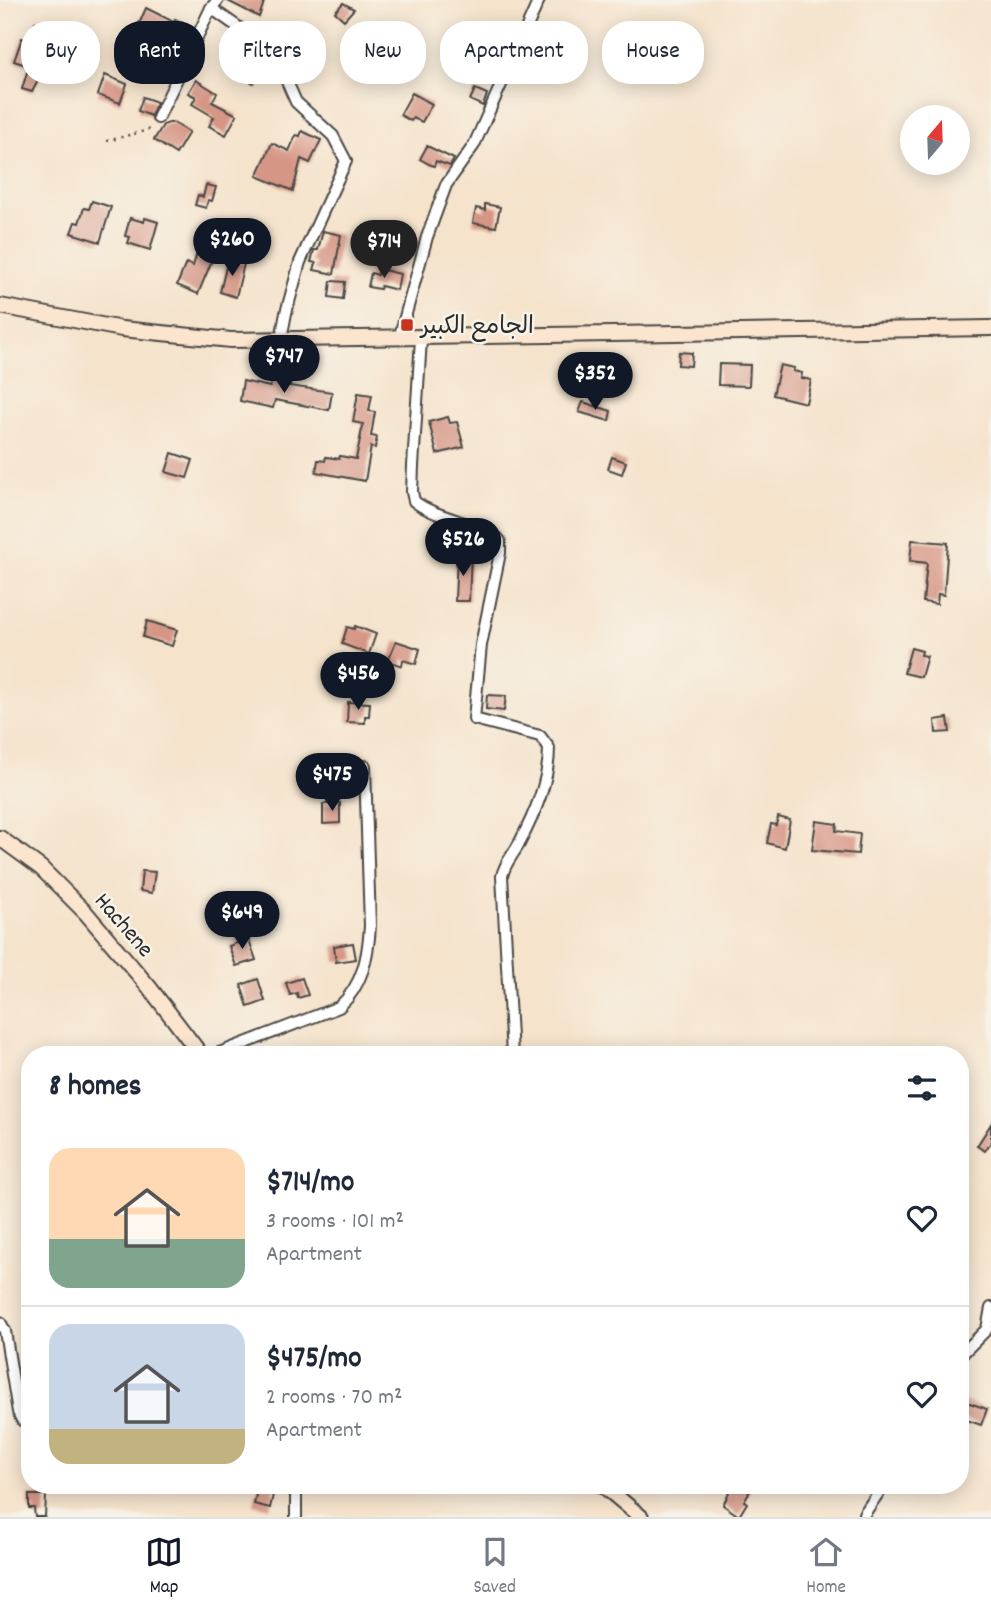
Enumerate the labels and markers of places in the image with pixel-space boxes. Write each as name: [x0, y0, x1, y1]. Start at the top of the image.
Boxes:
pin: $260: [191, 218, 273, 278]
pin: $714: [343, 220, 425, 280]
place label: الجامع الكبير: [419, 311, 534, 345]
marker: الجامع الكبير: [399, 317, 415, 333]
pin: $747: [243, 336, 325, 395]
pin: $352: [554, 352, 636, 412]
pin: $526: [422, 518, 504, 578]
pin: $456: [317, 652, 399, 712]
pin: $475: [291, 754, 373, 813]
pin: $649: [201, 892, 283, 951]

